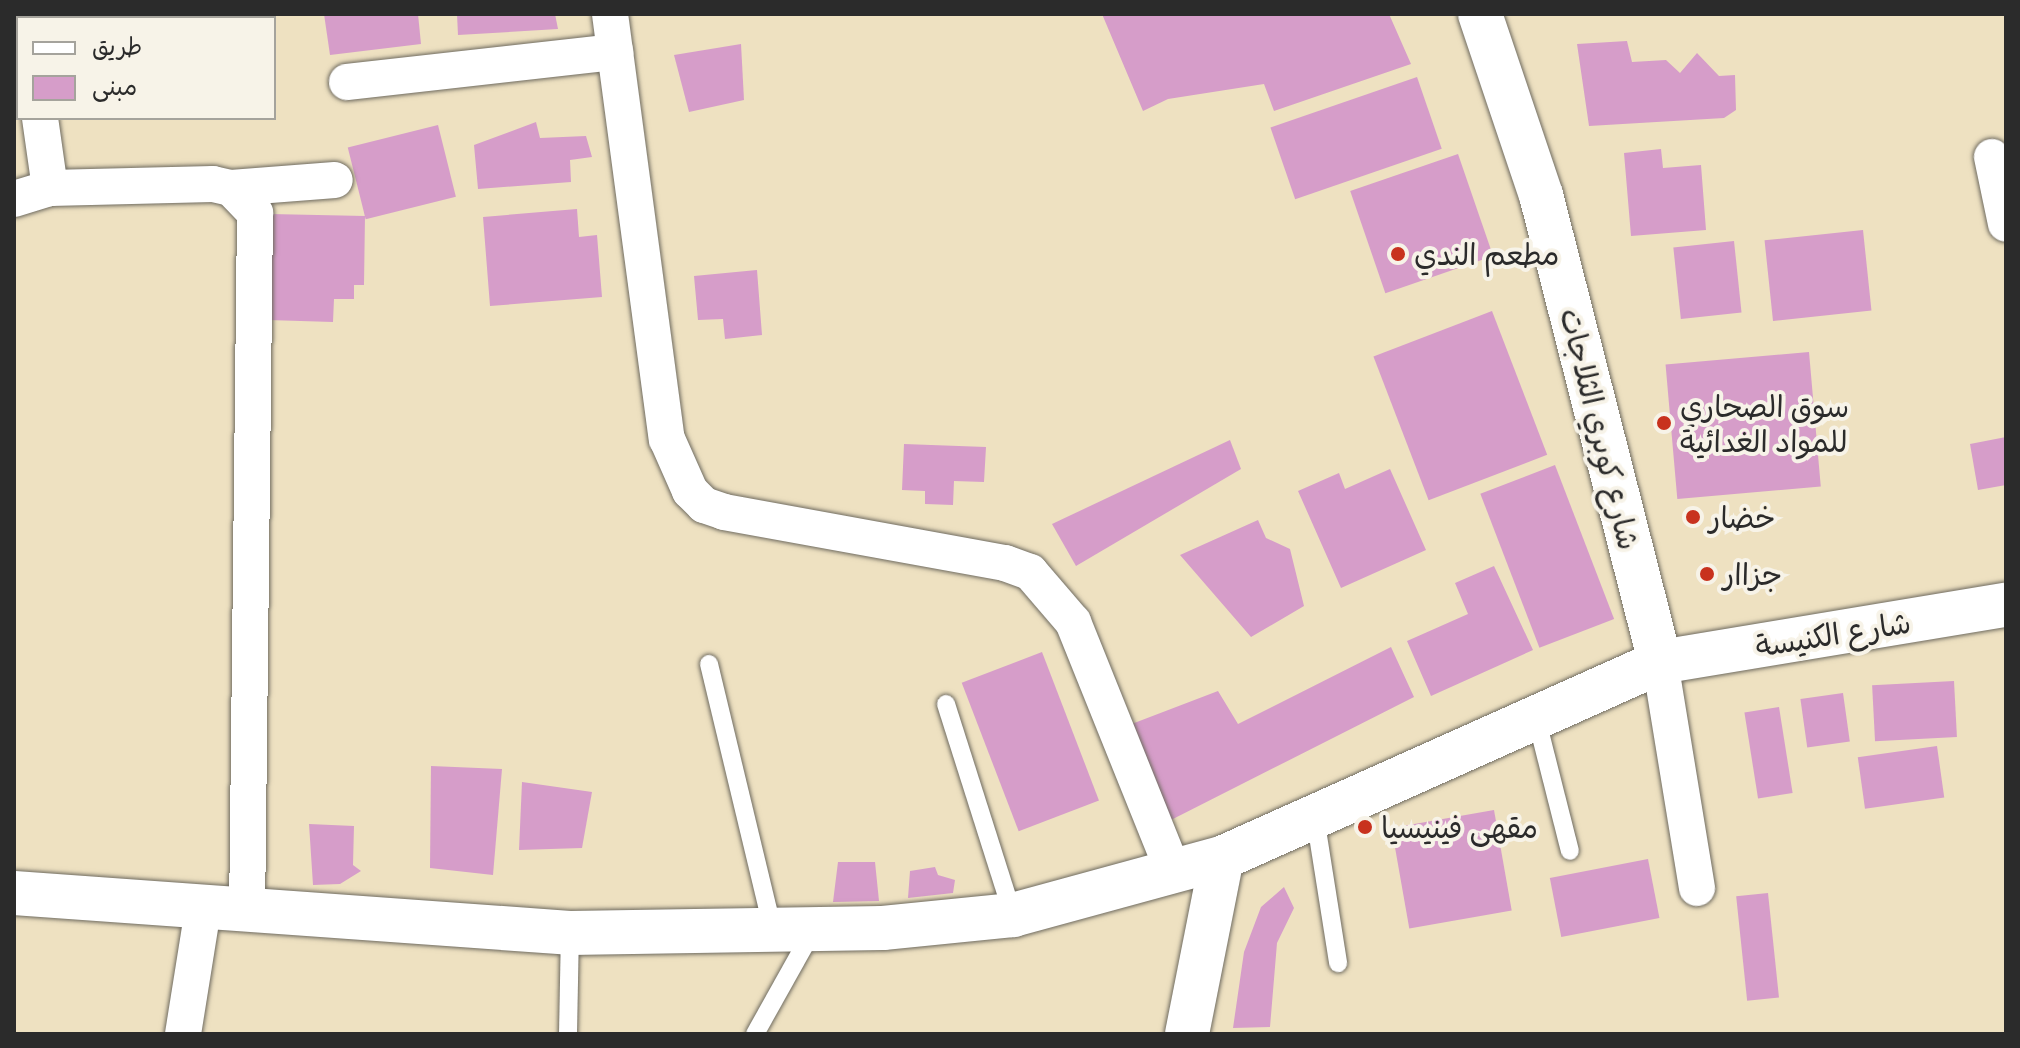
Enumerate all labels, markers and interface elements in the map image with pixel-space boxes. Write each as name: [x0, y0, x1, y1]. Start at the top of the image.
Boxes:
legend: [16, 16, 276, 120]
text: طريق: [92, 30, 142, 62]
text: مبنى: [92, 70, 137, 102]
place label: مطعم الندي: [1414, 236, 1560, 272]
marker: مطعم الندي: [1389, 245, 1407, 263]
street label: شارع كوبري الثلاجات: [1553, 305, 1647, 553]
place label: سوق الصحاري للمواد الغدائية: [1680, 388, 1849, 458]
marker: سوق الصحاري للمواد الغدائية: [1655, 414, 1673, 432]
place label: خضار: [1709, 499, 1776, 535]
marker: خضار: [1684, 508, 1702, 526]
place label: جزاار: [1723, 556, 1782, 592]
marker: جزاار: [1698, 565, 1716, 583]
street label: شارع الكنيسة: [1753, 604, 1913, 664]
place label: مقهى فينيسيا: [1381, 809, 1538, 845]
marker: مقهى فينيسيا: [1356, 818, 1374, 836]

